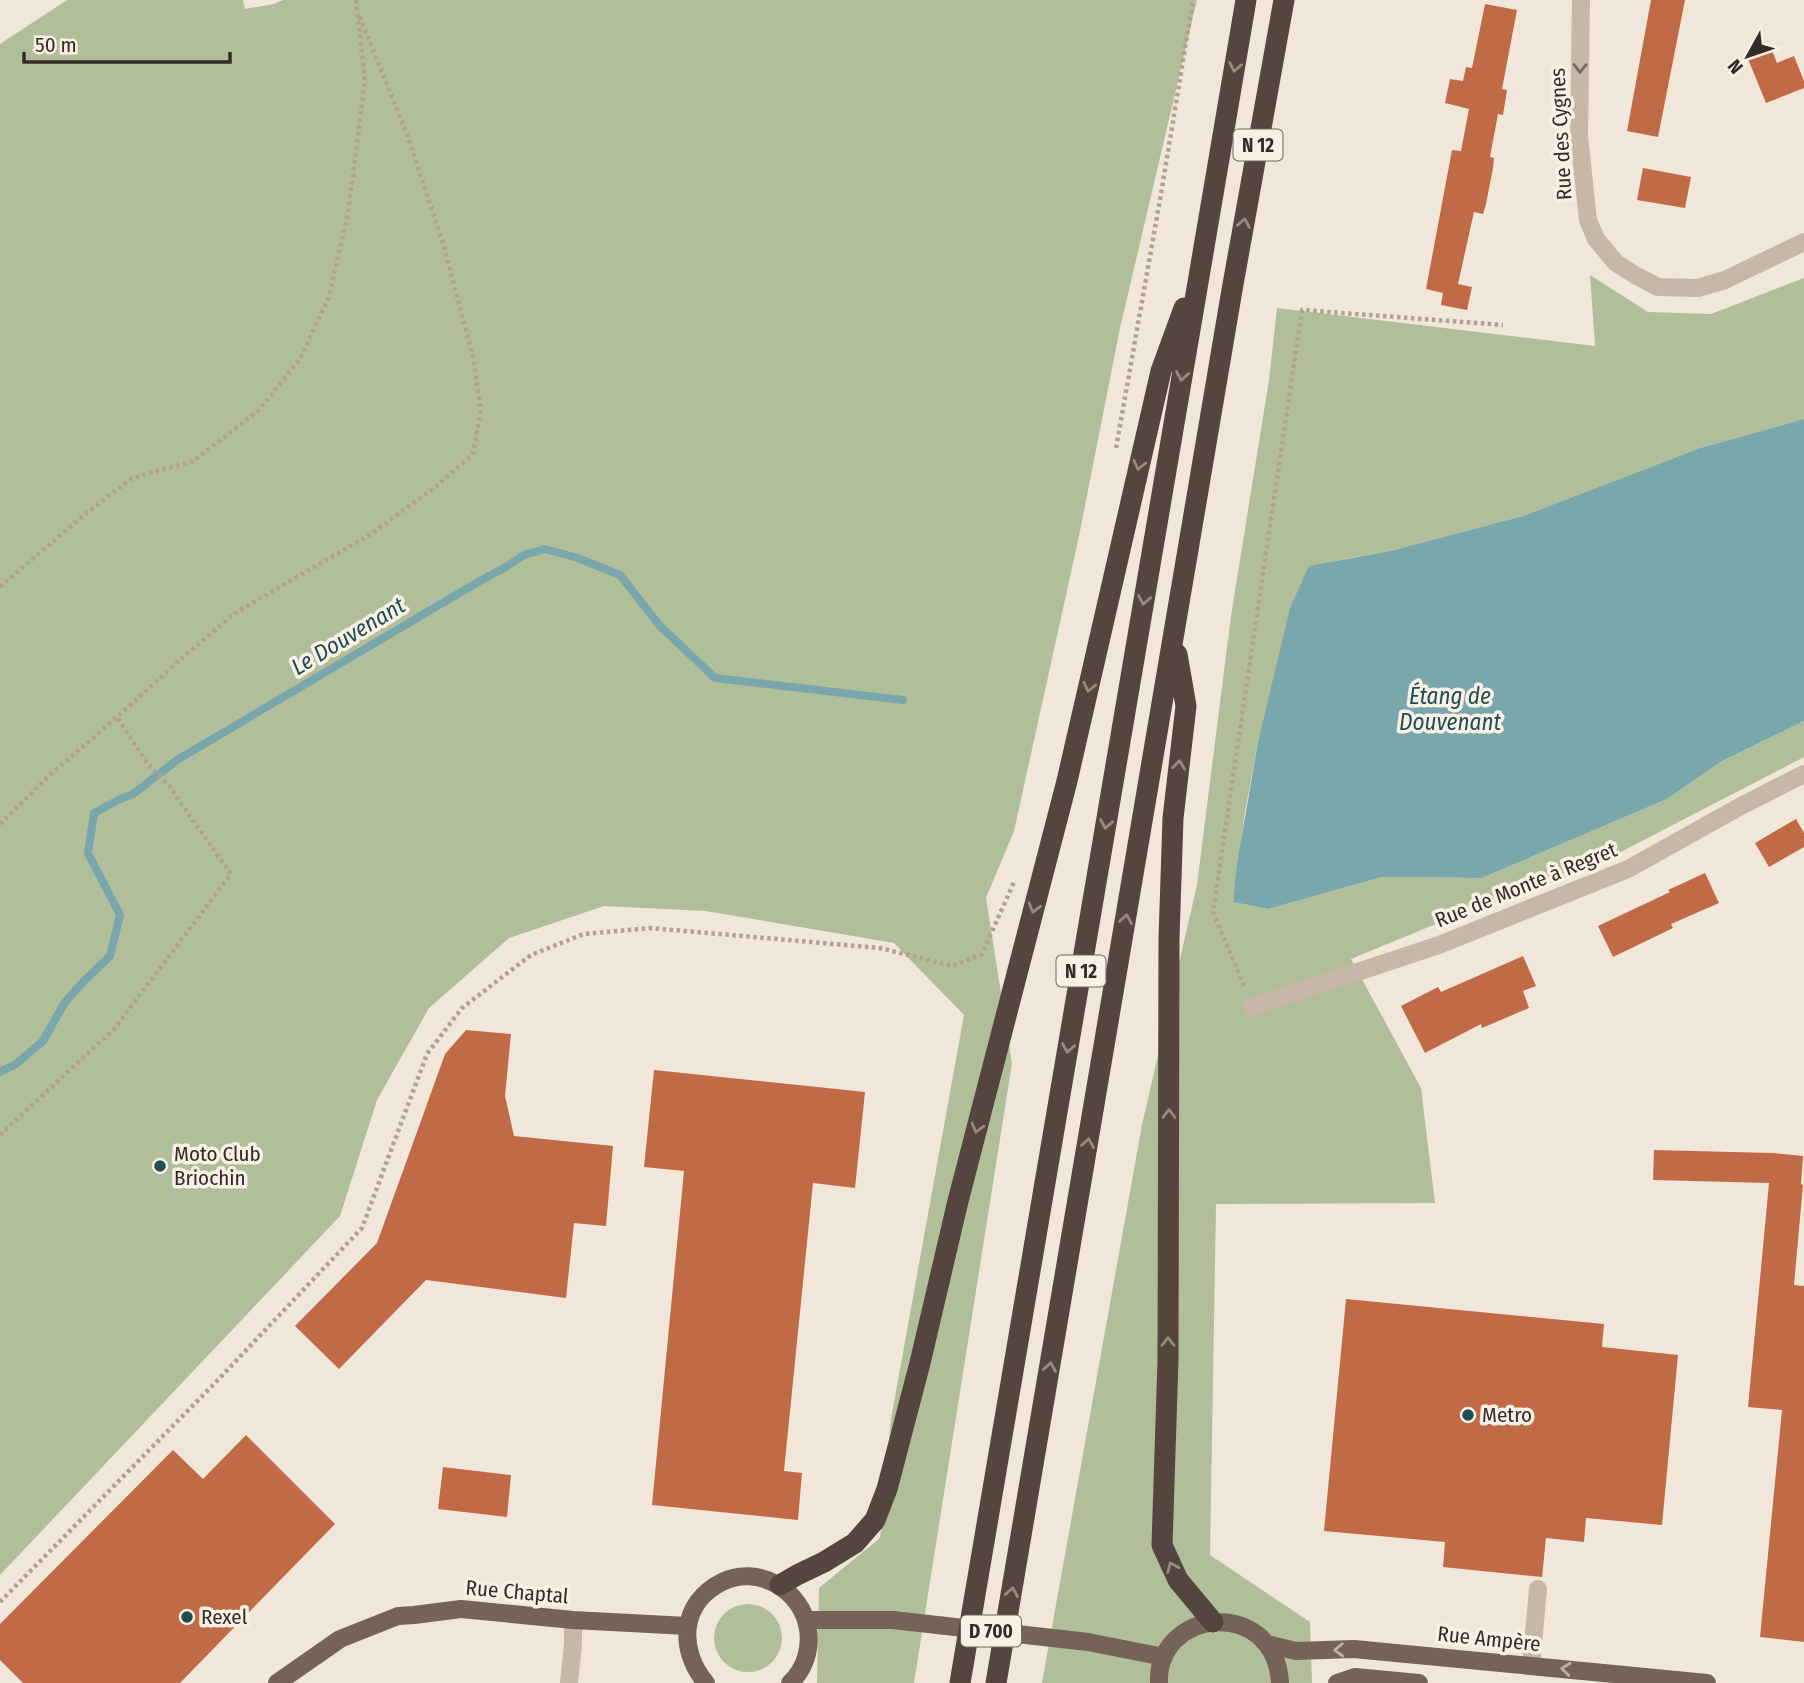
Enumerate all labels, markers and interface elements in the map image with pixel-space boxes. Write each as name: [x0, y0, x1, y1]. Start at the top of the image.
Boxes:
scale bar: [24, 21, 231, 65]
north arrow: [1713, 21, 1783, 91]
text: 50 m: [35, 32, 77, 58]
text: N: [1723, 55, 1748, 78]
one-way arrow: [1228, 61, 1243, 73]
one-way arrow: [1572, 63, 1588, 74]
street label: Rue des Cygnes: [1545, 67, 1577, 201]
road number: N 12: [1234, 130, 1282, 160]
one-way arrow: [1236, 217, 1251, 229]
one-way arrow: [1175, 370, 1190, 382]
one-way arrow: [1133, 459, 1147, 471]
water label: Le Douvenant: [286, 591, 410, 681]
one-way arrow: [1137, 594, 1152, 606]
one-way arrow: [1082, 681, 1097, 693]
water label: Étang de Douvenant: [1399, 681, 1501, 736]
one-way arrow: [1171, 759, 1186, 770]
one-way arrow: [1099, 818, 1114, 830]
street label: Rue de Monte à Regret: [1431, 837, 1621, 933]
one-way arrow: [1028, 902, 1043, 914]
one-way arrow: [1118, 913, 1133, 925]
road number: N 12: [1056, 956, 1106, 987]
one-way arrow: [1061, 1043, 1076, 1054]
one-way arrow: [1161, 1109, 1176, 1120]
one-way arrow: [971, 1122, 985, 1134]
one-way arrow: [1080, 1137, 1095, 1149]
place label: Moto Club Briochin: [174, 1141, 261, 1191]
marker: Moto Club Briochin: [152, 1158, 168, 1174]
one-way arrow: [1160, 1336, 1176, 1347]
one-way arrow: [1042, 1361, 1057, 1373]
place label: Metro: [1482, 1402, 1532, 1428]
marker: Metro: [1460, 1407, 1476, 1423]
one-way arrow: [1166, 1562, 1180, 1574]
street label: Rue Chaptal: [465, 1575, 570, 1609]
one-way arrow: [1003, 1586, 1018, 1598]
place label: Rexel: [201, 1604, 248, 1630]
marker: Rexel: [179, 1609, 195, 1625]
road number: D 700: [961, 1616, 1021, 1646]
street label: Rue Ampère: [1436, 1621, 1542, 1657]
one-way arrow: [1334, 1642, 1345, 1657]
one-way arrow: [1560, 1662, 1572, 1677]

